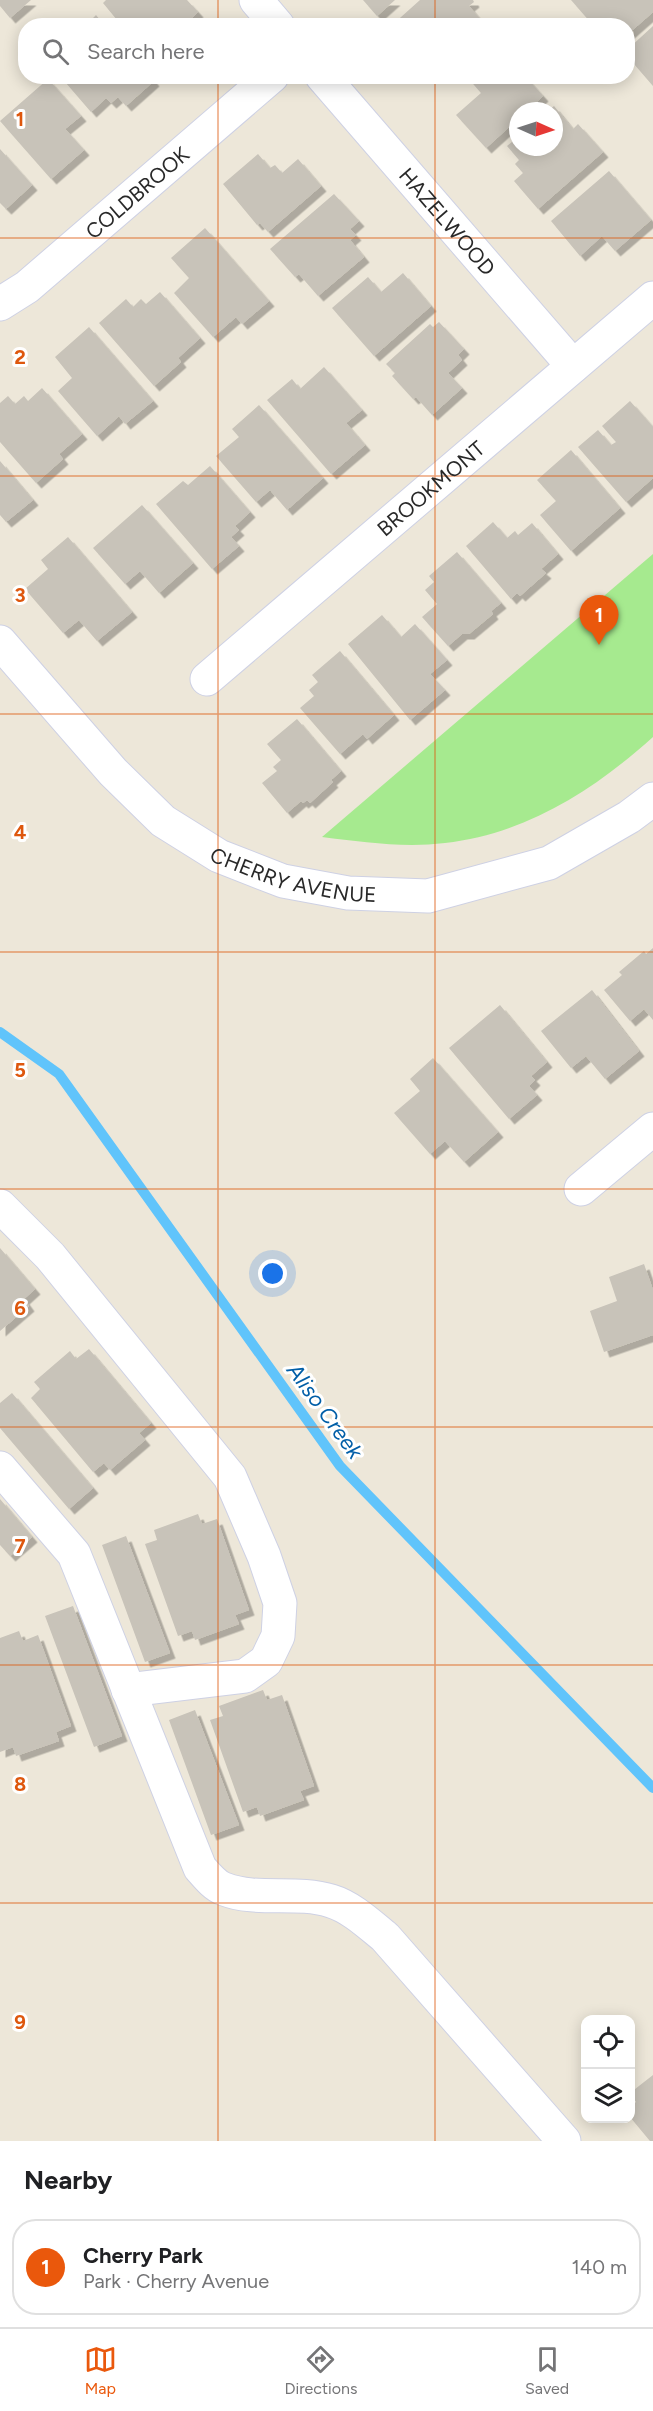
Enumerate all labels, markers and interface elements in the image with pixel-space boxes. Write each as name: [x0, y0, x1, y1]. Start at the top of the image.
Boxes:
search box: [18, 18, 635, 84]
icon: search: [39, 35, 72, 68]
text: Search here: [87, 38, 205, 65]
north arrow: [509, 102, 563, 156]
text: 1: [16, 107, 24, 131]
street label: COLDBROOK: [80, 141, 194, 244]
street label: HAZELWOOD: [394, 162, 501, 280]
text: 2: [14, 345, 26, 369]
street label: BROOKMONT: [372, 435, 490, 541]
text: 3: [14, 583, 26, 607]
pin: 1: [580, 596, 618, 645]
text: 4: [14, 820, 27, 844]
street label: CHERRY AVENUE: [206, 841, 377, 907]
text: 5: [14, 1058, 26, 1082]
your location: [258, 1259, 287, 1288]
text: 6: [14, 1296, 26, 1320]
water label: Aliso Creek: [281, 1357, 370, 1465]
text: 7: [14, 1534, 26, 1558]
text: 8: [14, 1772, 26, 1796]
text: 9: [14, 2010, 26, 2034]
map controls: [581, 2015, 635, 2123]
button: locate: [581, 2015, 635, 2069]
button: layers: [581, 2069, 635, 2123]
text: Nearby: [24, 2164, 112, 2196]
text: Cherry Park: [83, 2242, 203, 2269]
text: 1: [41, 2255, 50, 2279]
text: 140 m: [572, 2255, 627, 2279]
text: Park · Cherry Avenue: [83, 2269, 269, 2293]
tab: Map: [84, 2343, 117, 2398]
tab: Directions: [284, 2343, 357, 2398]
tab: Saved: [525, 2343, 569, 2398]

